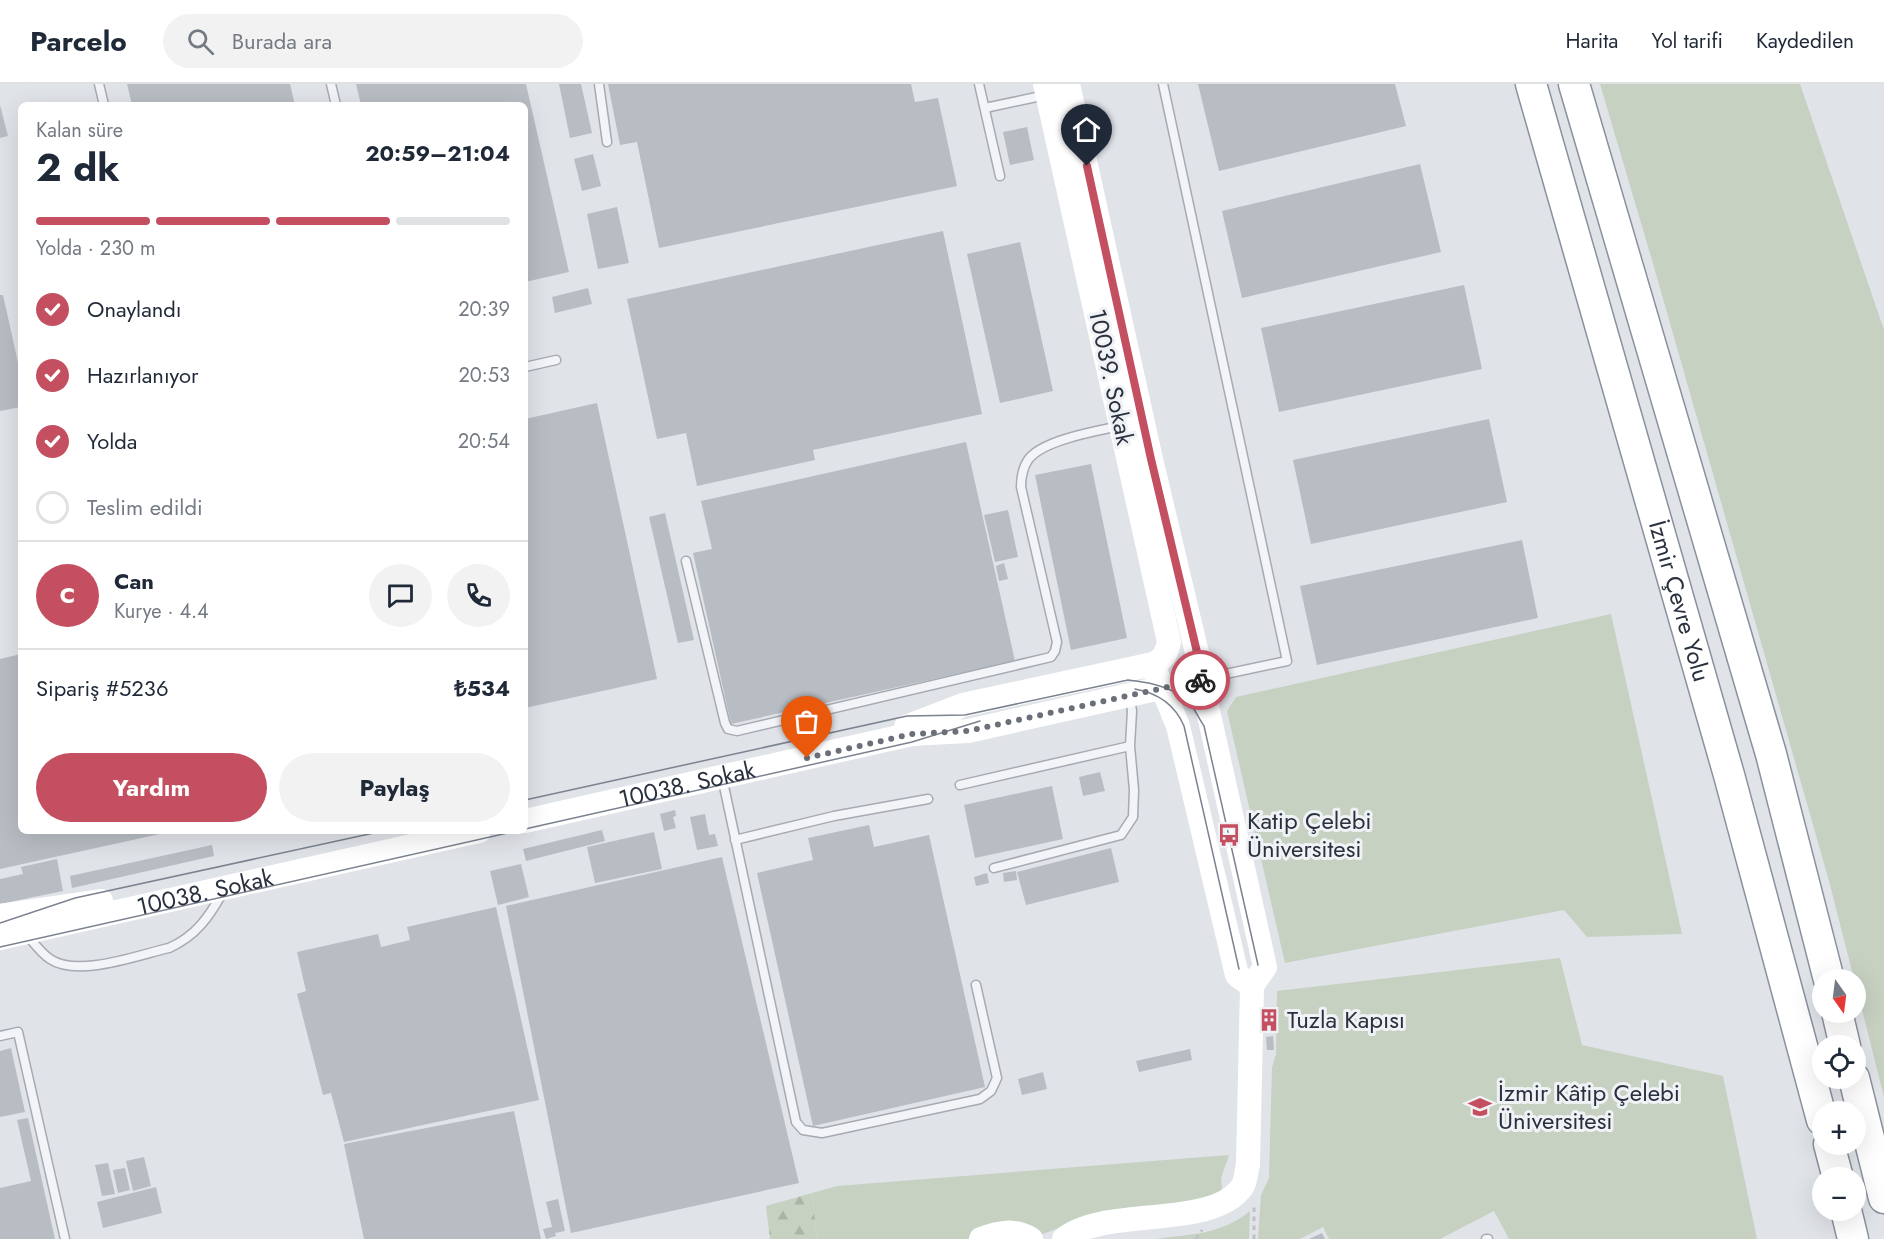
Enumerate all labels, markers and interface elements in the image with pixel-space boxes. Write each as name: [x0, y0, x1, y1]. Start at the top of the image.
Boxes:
search box: [163, 14, 583, 68]
text: Parcelo: [30, 21, 127, 62]
icon: search: [184, 25, 217, 58]
text: Burada ara: [232, 25, 332, 57]
text: Harita: [1566, 26, 1618, 56]
text: Yol tarifi: [1651, 26, 1723, 56]
text: Kaydedilen: [1756, 26, 1854, 56]
pin: [1061, 104, 1112, 166]
icon: home: [1070, 113, 1103, 146]
text: Kalan süre: [36, 116, 123, 145]
text: 20:59–21:04: [365, 137, 510, 169]
text: 2 dk: [36, 139, 120, 196]
text: Yolda · 230 m: [36, 234, 156, 263]
icon: check: [36, 293, 69, 326]
text: Onaylandı: [87, 293, 182, 325]
text: 20:39: [458, 295, 510, 324]
street label: 10039. Sokak: [1080, 306, 1143, 449]
icon: check: [36, 359, 69, 392]
text: Hazırlanıyor: [87, 359, 199, 391]
text: 20:53: [458, 361, 510, 390]
icon: check: [36, 425, 69, 458]
text: Yolda: [87, 425, 137, 457]
text: 20:54: [458, 427, 510, 456]
text: Teslim edildi: [87, 491, 203, 523]
street label: İzmir Çevre Yolu: [1640, 516, 1719, 686]
button: chat: [369, 564, 432, 627]
button: phone: [447, 564, 510, 627]
text: Can: [114, 565, 154, 597]
text: C: [60, 579, 75, 611]
text: Kurye · 4.4: [114, 597, 209, 626]
courier: [1170, 650, 1230, 710]
icon: bike: [1184, 664, 1217, 697]
text: Sipariş #5236: [36, 672, 169, 704]
text: ₺534: [454, 672, 510, 704]
pin: [781, 696, 832, 758]
icon: bag: [790, 705, 823, 738]
street label: 10038. Sokak: [615, 752, 759, 816]
button: Yardım: [36, 753, 267, 822]
button: Paylaş: [279, 753, 510, 822]
place label: Katip Çelebi Üniversitesi: [1247, 803, 1372, 866]
bus stop icon: Katip Çelebi Üniversitesi: [1216, 822, 1242, 848]
street label: 10038. Sokak: [133, 859, 277, 924]
north arrow: [1812, 969, 1866, 1023]
map controls: [1812, 969, 1866, 1221]
place label: Tuzla Kapısı: [1287, 1002, 1405, 1037]
building icon: Tuzla Kapısı: [1256, 1007, 1282, 1033]
button: locate: [1812, 1035, 1866, 1089]
place label: İzmir Kâtip Çelebi Üniversitesi: [1498, 1075, 1680, 1138]
school or university icon: İzmir Kâtip Çelebi Üniversitesi: [1467, 1094, 1493, 1120]
button: +: [1812, 1101, 1866, 1155]
button: −: [1812, 1167, 1866, 1221]

